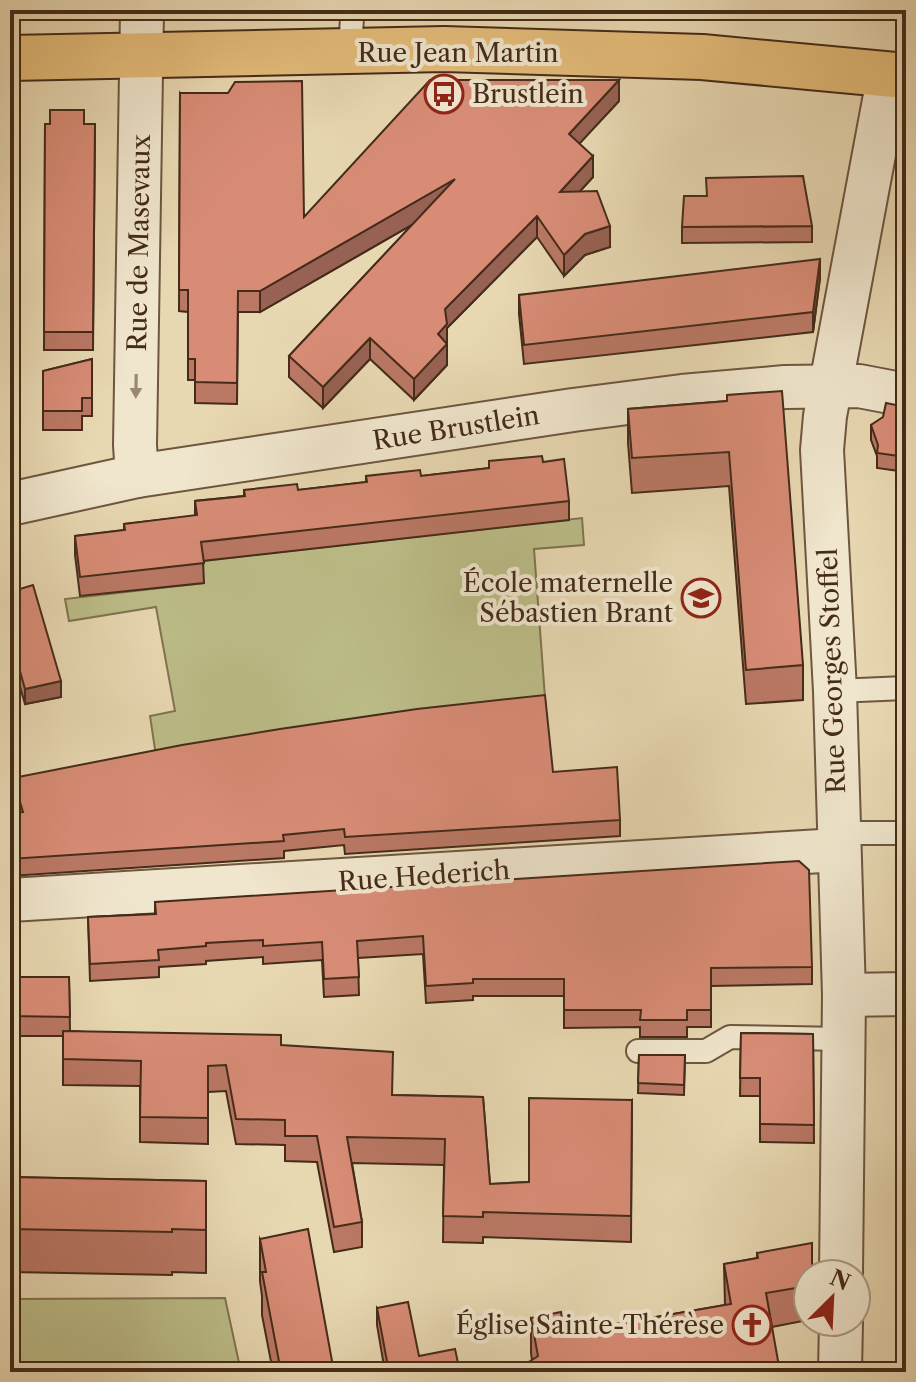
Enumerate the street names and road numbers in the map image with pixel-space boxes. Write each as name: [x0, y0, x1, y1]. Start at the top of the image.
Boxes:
street label: Rue Jean Martin: [358, 37, 558, 69]
street label: Rue de Masevaux: [121, 133, 157, 352]
street label: Rue Brustlein: [370, 399, 542, 457]
street label: Rue Georges Stoffel: [812, 547, 852, 794]
street label: Rue Hederich: [337, 854, 511, 898]

